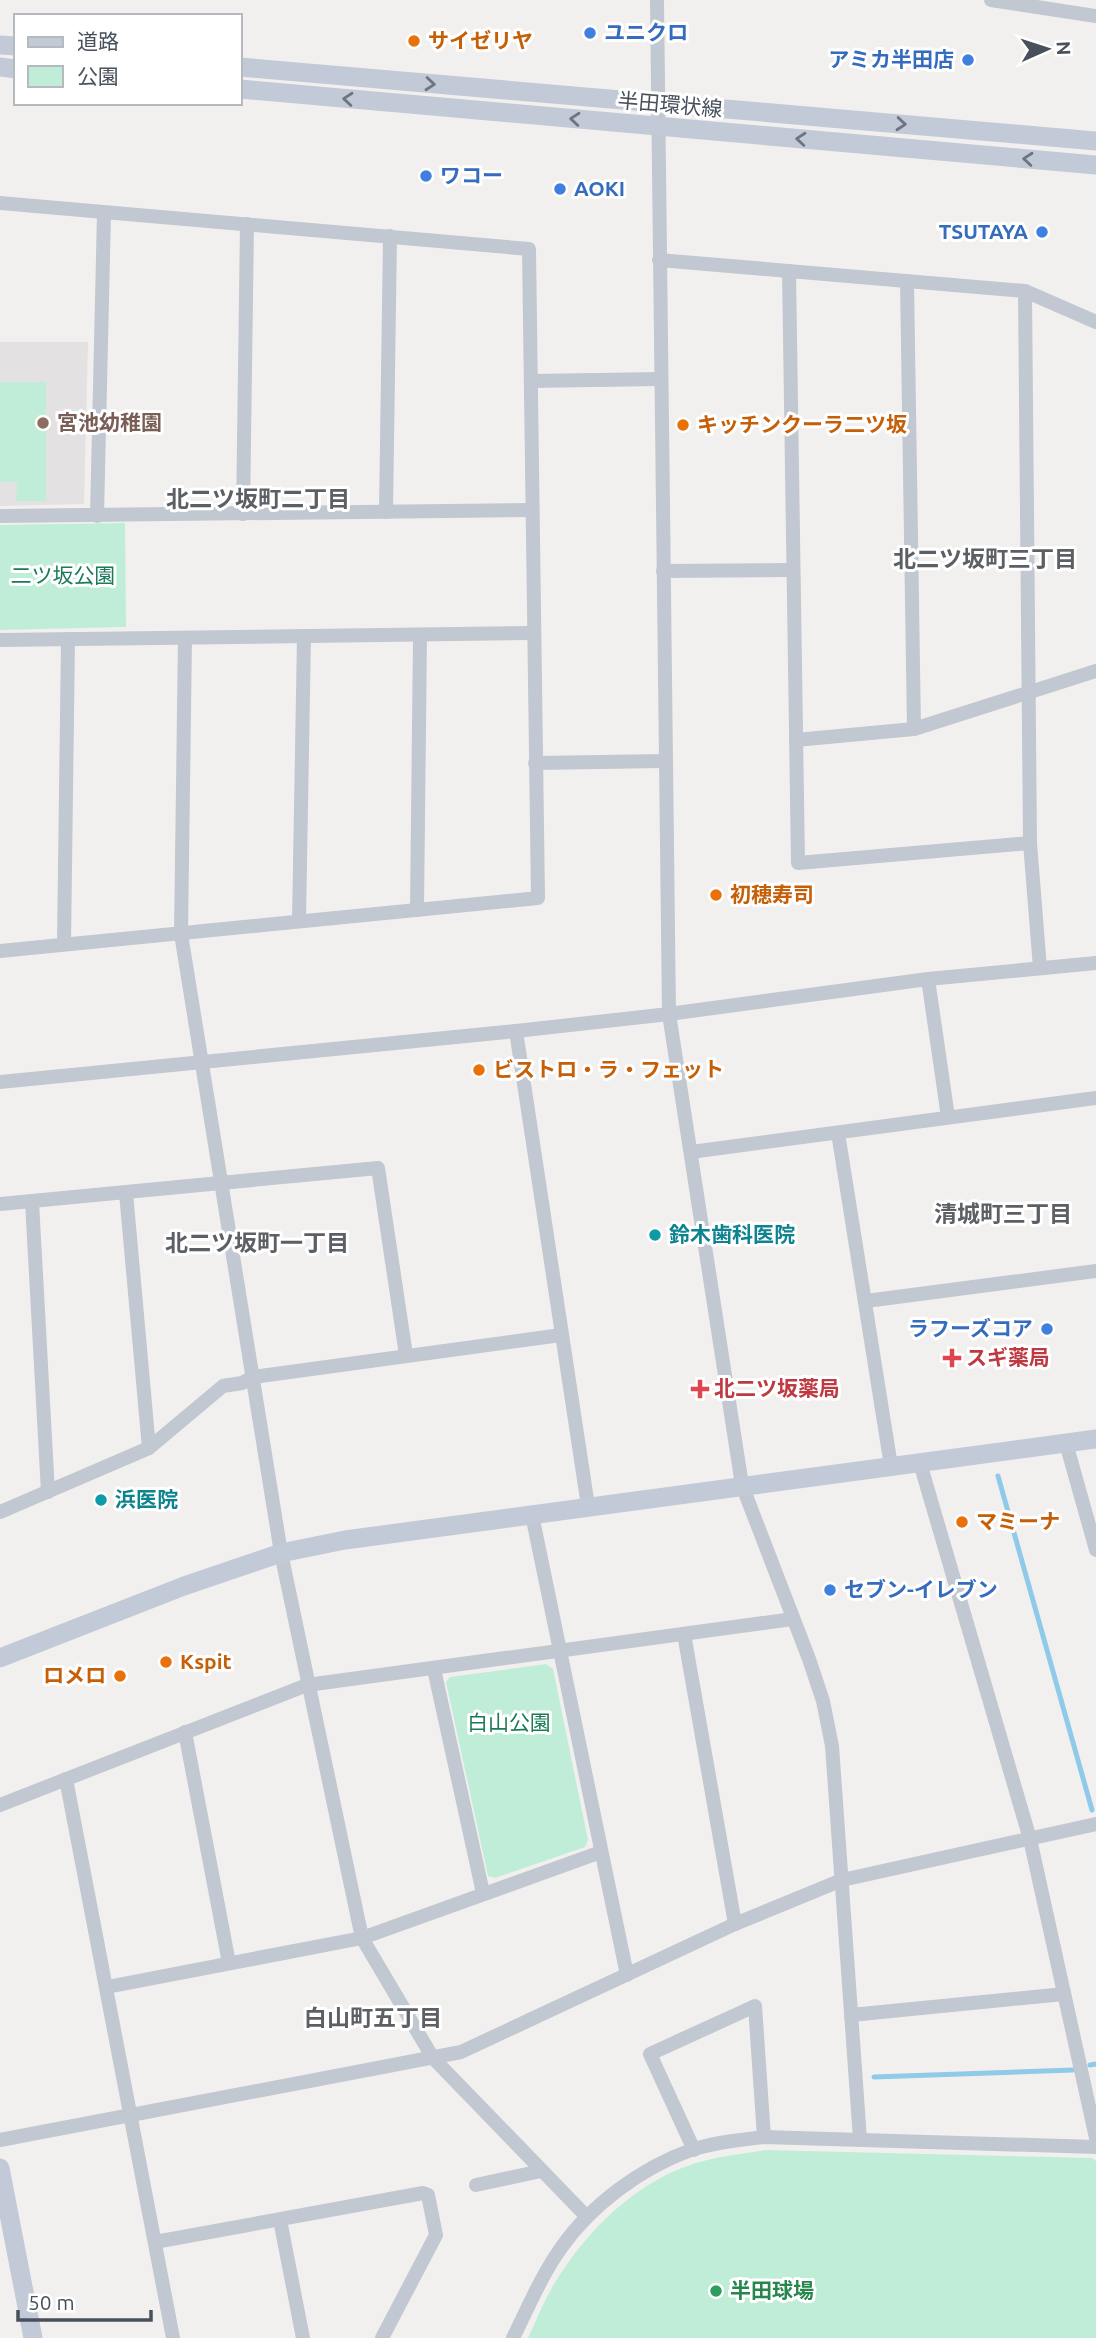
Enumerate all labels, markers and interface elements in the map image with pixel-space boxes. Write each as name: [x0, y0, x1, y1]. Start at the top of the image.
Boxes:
legend: [14, 14, 242, 105]
north arrow: [1012, 14, 1082, 84]
place label: ユニクロ: [604, 20, 688, 44]
marker: ユニクロ: [582, 25, 598, 41]
place label: サイゼリヤ: [428, 28, 533, 52]
text: 道路: [77, 29, 119, 53]
marker: サイゼリヤ: [406, 33, 422, 49]
text: N: [1053, 40, 1075, 56]
place label: アミカ半田店: [828, 47, 954, 71]
marker: アミカ半田店: [960, 52, 976, 68]
text: 公園: [77, 64, 119, 88]
one-way arrow: [425, 76, 436, 91]
street label: 半田環状線: [617, 87, 723, 121]
one-way arrow: [342, 91, 354, 106]
one-way arrow: [569, 112, 580, 127]
one-way arrow: [895, 116, 906, 131]
one-way arrow: [796, 132, 807, 147]
one-way arrow: [1022, 152, 1034, 167]
place label: ワコー: [440, 163, 503, 187]
marker: ワコー: [418, 168, 434, 184]
place label: AOKI: [574, 176, 625, 200]
marker: AOKI: [552, 181, 568, 197]
place label: TSUTAYA: [939, 219, 1028, 243]
marker: TSUTAYA: [1034, 224, 1050, 240]
place label: 宮池幼稚園: [57, 410, 162, 434]
place label: キッチンクーラ二ツ坂: [697, 412, 907, 436]
marker: 宮池幼稚園: [35, 415, 51, 431]
marker: キッチンクーラ二ツ坂: [675, 417, 691, 433]
district label: 北二ツ坂町二丁目: [166, 486, 350, 511]
district label: 北二ツ坂町三丁目: [893, 546, 1077, 571]
park label: 二ツ坂公園: [11, 563, 116, 587]
place label: 初穂寿司: [730, 882, 814, 906]
marker: 初穂寿司: [708, 887, 724, 903]
place label: ビストロ・ラ・フェット: [493, 1057, 724, 1081]
marker: ビストロ・ラ・フェット: [471, 1062, 487, 1078]
district label: 清城町三丁目: [934, 1201, 1072, 1226]
place label: 鈴木歯科医院: [669, 1222, 795, 1246]
marker: 鈴木歯科医院: [647, 1227, 663, 1243]
district label: 北二ツ坂町一丁目: [165, 1230, 349, 1255]
place label: ラフーズコア: [908, 1316, 1033, 1340]
marker: ラフーズコア: [1039, 1321, 1055, 1337]
place label: スギ薬局: [966, 1345, 1050, 1369]
marker: スギ薬局: [944, 1350, 960, 1366]
place label: 北二ツ坂薬局: [714, 1376, 840, 1400]
marker: 北二ツ坂薬局: [692, 1381, 708, 1397]
place label: 浜医院: [115, 1487, 178, 1511]
marker: 浜医院: [93, 1492, 109, 1508]
place label: マミーナ: [976, 1509, 1060, 1533]
marker: マミーナ: [954, 1514, 970, 1530]
place label: セブン-イレブン: [844, 1577, 998, 1601]
marker: セブン-イレブン: [822, 1582, 838, 1598]
place label: Kspit: [180, 1649, 232, 1673]
marker: Kspit: [158, 1654, 174, 1670]
place label: ロメロ: [43, 1663, 106, 1687]
marker: ロメロ: [112, 1668, 128, 1684]
park label: 白山公園: [467, 1710, 551, 1734]
district label: 白山町五丁目: [304, 2005, 442, 2030]
scale bar: [18, 2278, 150, 2322]
place label: 半田球場: [730, 2278, 814, 2302]
marker: 半田球場: [708, 2283, 724, 2299]
text: 50 m: [28, 2290, 75, 2314]

